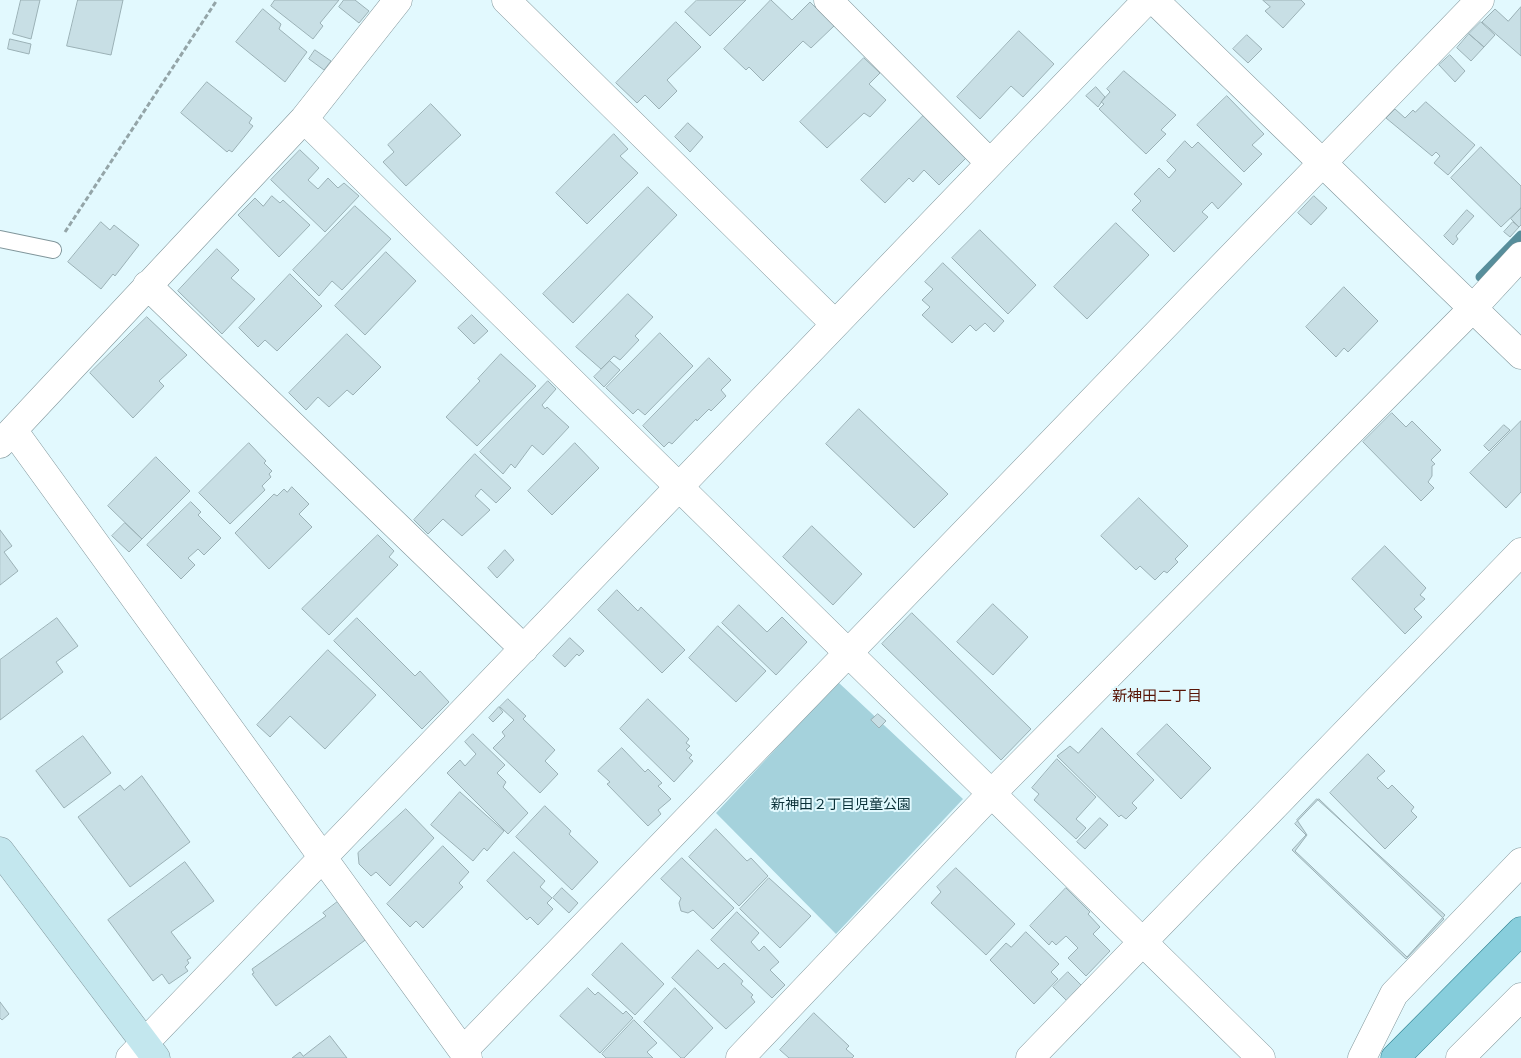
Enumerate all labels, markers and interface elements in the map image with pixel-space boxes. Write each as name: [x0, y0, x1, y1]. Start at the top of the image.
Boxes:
district label: 新神田二丁目: [1112, 688, 1202, 706]
park label: 新神田２丁目児童公園: [771, 797, 911, 813]

